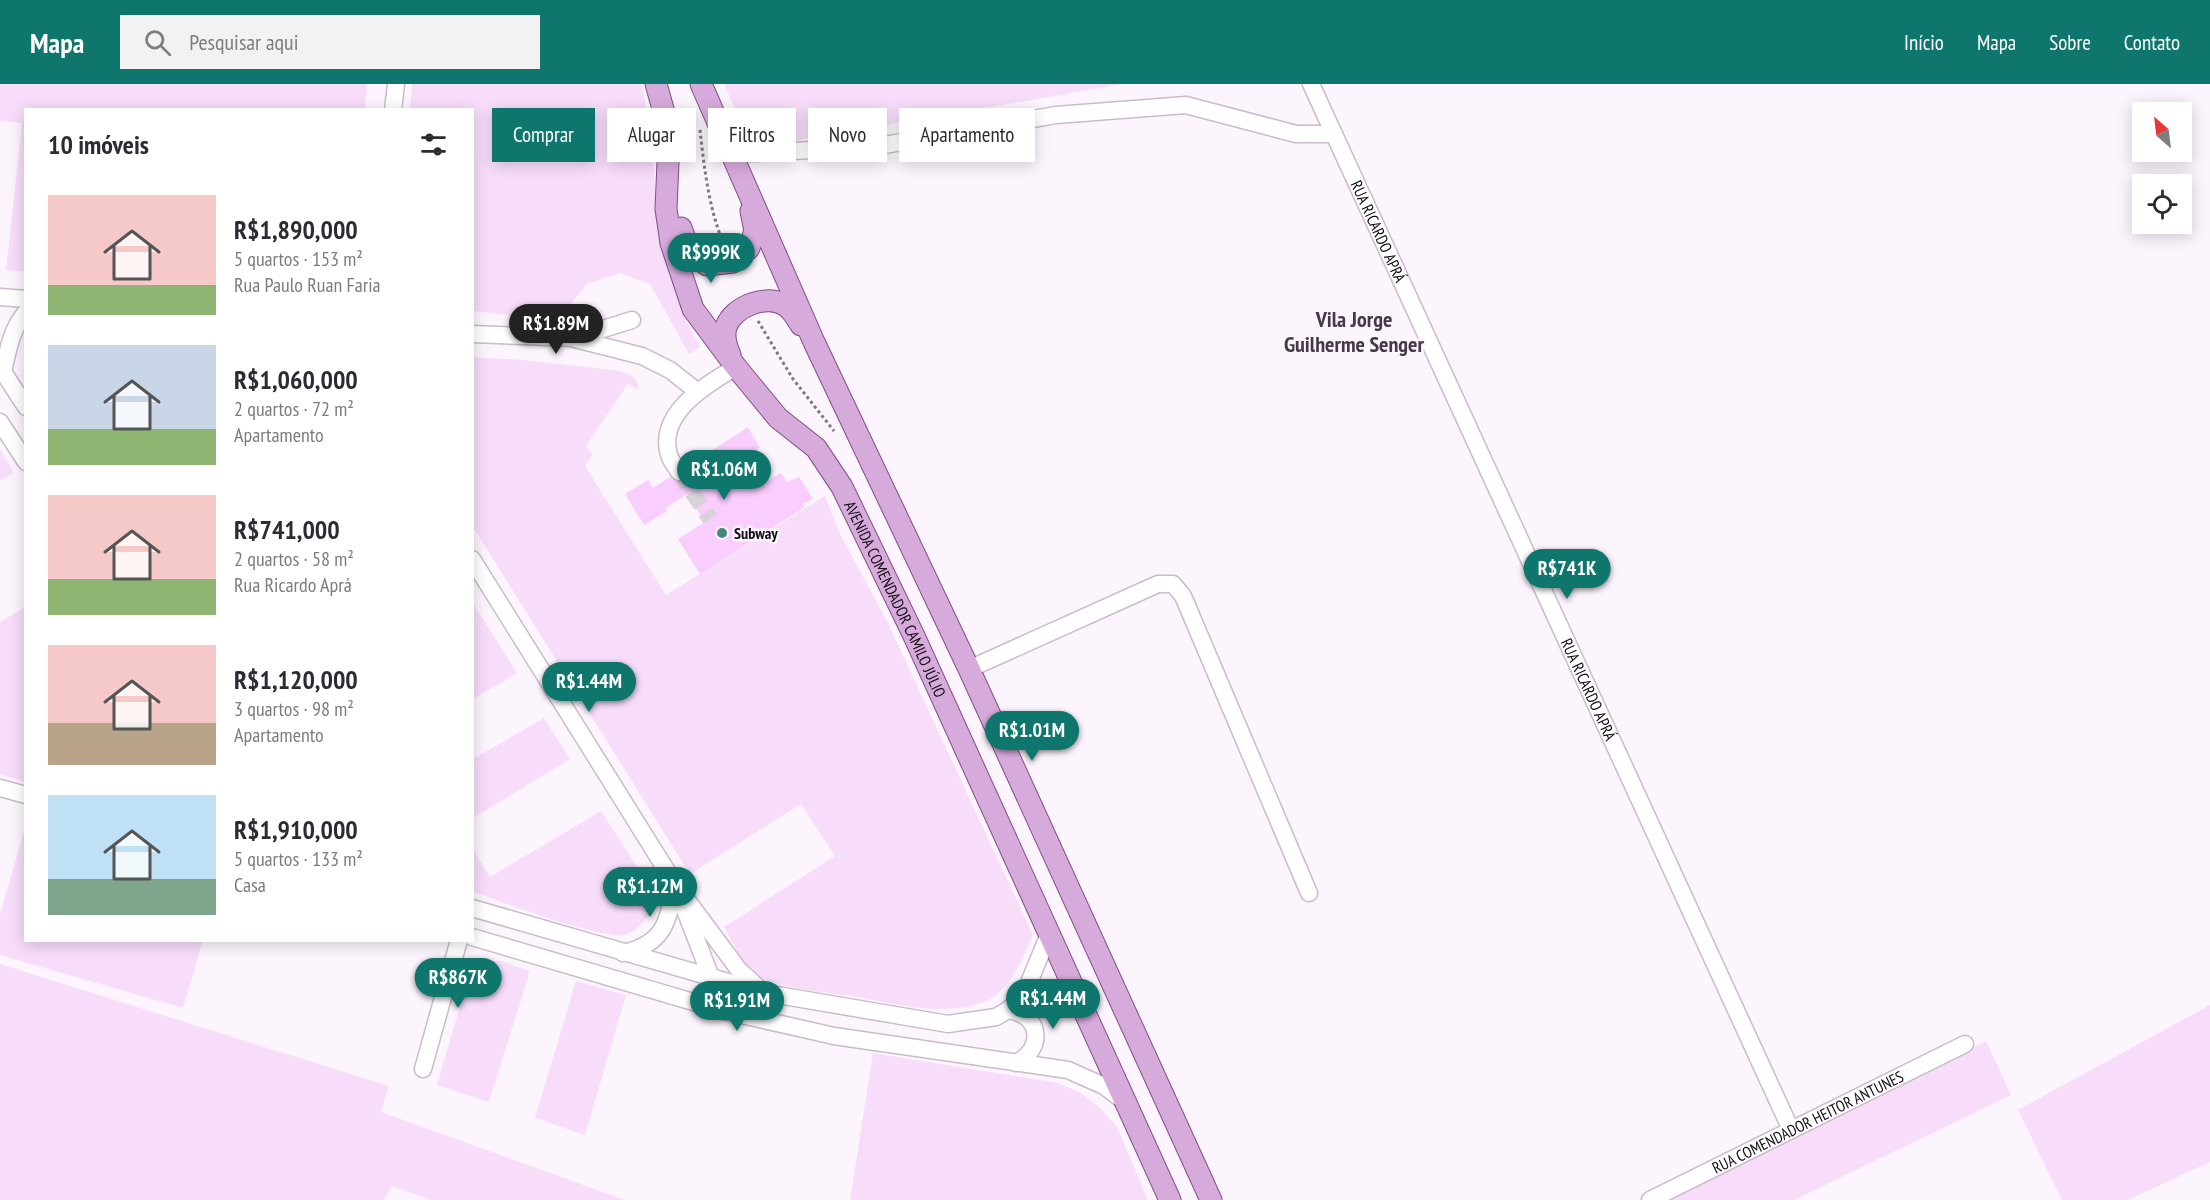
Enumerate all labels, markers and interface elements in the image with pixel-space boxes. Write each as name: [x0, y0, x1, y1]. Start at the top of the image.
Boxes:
search box: [120, 15, 540, 69]
text: Mapa: [30, 24, 84, 61]
icon: search: [141, 26, 174, 59]
text: Pesquisar aqui: [189, 28, 298, 56]
text: Início: [1904, 29, 1944, 56]
text: Mapa: [1977, 29, 2016, 56]
text: Sobre: [2049, 29, 2091, 56]
text: Contato: [2124, 29, 2180, 56]
north arrow: [2132, 102, 2192, 162]
map controls: [2132, 102, 2192, 234]
chip: Comprar: [492, 108, 595, 162]
chip: Alugar: [607, 108, 696, 162]
chip: Filtros: [708, 108, 796, 162]
chip: Novo: [808, 108, 887, 162]
chip: Apartamento: [899, 108, 1035, 162]
text: 10 imóveis: [48, 128, 149, 161]
icon: filters: [417, 128, 450, 161]
button: locate: [2132, 174, 2192, 234]
street label: RUA RICARDO APRÁ: [1347, 177, 1411, 286]
text: R$1,890,000: [234, 213, 358, 246]
icon: home: [96, 219, 168, 291]
pin: R$999K: [662, 233, 760, 284]
text: R$999K: [682, 239, 740, 265]
text: 5 quartos · 153 m²: [234, 246, 363, 272]
text: Rua Paulo Ruan Faria: [234, 272, 381, 298]
pin: R$1.89M: [501, 304, 611, 355]
district label: Vila Jorge Guilherme Senger: [1284, 305, 1425, 358]
text: R$1.89M: [523, 310, 589, 336]
text: R$1,060,000: [234, 363, 358, 396]
icon: home: [96, 369, 168, 441]
text: 2 quartos · 72 m²: [234, 396, 354, 422]
text: Apartamento: [234, 422, 324, 448]
pin: R$1.06M: [669, 450, 779, 501]
text: R$1.06M: [691, 456, 757, 482]
street label: AVENIDA COMENDADOR CAMILO JÚLIO: [840, 497, 951, 701]
text: R$741,000: [234, 513, 340, 546]
icon: home: [96, 519, 168, 591]
place label: Subway: [734, 523, 778, 543]
marker: Subway: [715, 526, 729, 540]
text: 2 quartos · 58 m²: [234, 546, 354, 572]
pin: R$741K: [1518, 549, 1616, 600]
text: R$741K: [1538, 555, 1596, 581]
text: Rua Ricardo Aprá: [234, 572, 352, 598]
street label: RUA RICARDO APRÁ: [1557, 635, 1621, 744]
pin: R$1.44M: [534, 662, 644, 713]
text: R$1,120,000: [234, 663, 358, 696]
text: R$1.44M: [556, 668, 622, 694]
icon: home: [96, 669, 168, 741]
text: 3 quartos · 98 m²: [234, 696, 354, 722]
pin: R$1.01M: [977, 711, 1087, 762]
text: R$1.01M: [999, 717, 1065, 743]
text: Apartamento: [234, 722, 324, 748]
text: R$1,910,000: [234, 813, 358, 846]
icon: home: [96, 819, 168, 891]
text: 5 quartos · 133 m²: [234, 846, 363, 872]
pin: R$1.12M: [595, 867, 705, 918]
text: Casa: [234, 872, 266, 898]
text: R$1.12M: [617, 873, 683, 899]
pin: R$867K: [409, 958, 507, 1009]
text: R$867K: [429, 964, 487, 990]
pin: R$1.44M: [998, 979, 1108, 1030]
pin: R$1.91M: [682, 981, 792, 1032]
text: R$1.44M: [1020, 985, 1086, 1011]
text: R$1.91M: [704, 987, 770, 1013]
street label: RUA COMENDADOR HEITOR ANTUNES: [1709, 1066, 1907, 1178]

